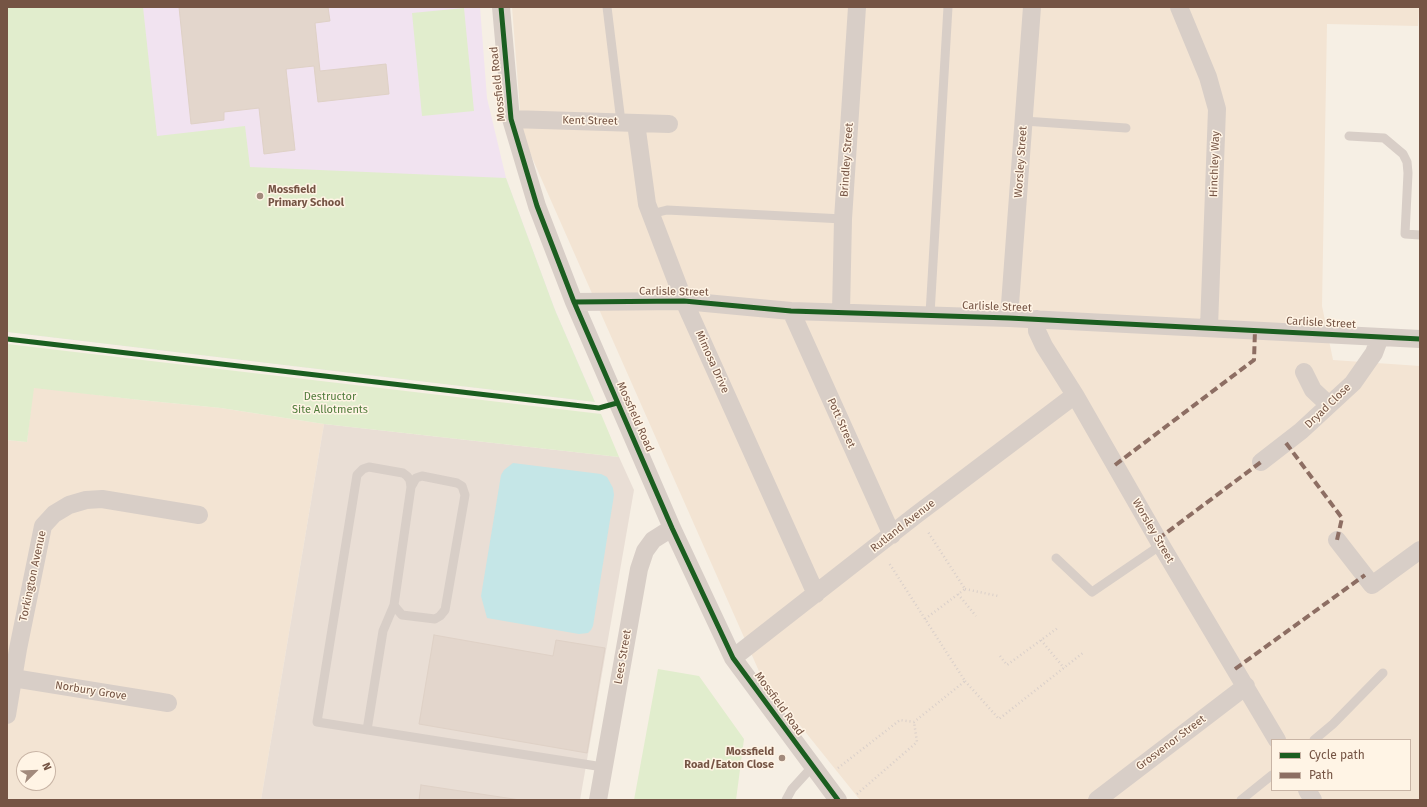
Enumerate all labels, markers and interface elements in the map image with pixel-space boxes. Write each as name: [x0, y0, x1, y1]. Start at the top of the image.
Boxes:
street label: Mossfield Road: [487, 46, 509, 122]
street label: Kent Street: [562, 114, 618, 128]
street label: Brindley Street: [838, 122, 856, 198]
street label: Worsley Street: [1012, 126, 1030, 198]
street label: Hinchley Way: [1207, 131, 1223, 197]
place label: Mossfield Primary School: [268, 183, 344, 209]
marker: Mossfield Primary School: [255, 191, 265, 201]
street label: Carlisle Street: [639, 285, 709, 299]
street label: Carlisle Street: [962, 299, 1032, 315]
street label: Carlisle Street: [1286, 315, 1356, 331]
street label: Mimosa Drive: [692, 329, 732, 395]
street label: Mossfield Road: [614, 380, 656, 454]
street label: Dryad Close: [1302, 381, 1354, 431]
park label: Destructor Site Allotments: [292, 390, 368, 416]
street label: Pott Street: [824, 396, 858, 450]
street label: Rutland Avenue: [868, 497, 938, 555]
street label: Worsley Street: [1129, 497, 1177, 565]
street label: Torkington Avenue: [17, 529, 49, 623]
street label: Lees Street: [612, 629, 634, 685]
street label: Mossfield Road: [751, 670, 807, 738]
street label: Norbury Grove: [54, 679, 128, 703]
street label: Grosvenor Street: [1134, 713, 1208, 773]
legend: [1271, 739, 1411, 791]
place label: Mossfield Road/Eaton Close: [684, 745, 774, 771]
text: Cycle path: [1309, 748, 1365, 762]
north arrow: [16, 751, 56, 791]
marker: Mossfield Road/Eaton Close: [777, 753, 787, 763]
text: N: [39, 761, 54, 772]
text: Path: [1309, 768, 1333, 782]

